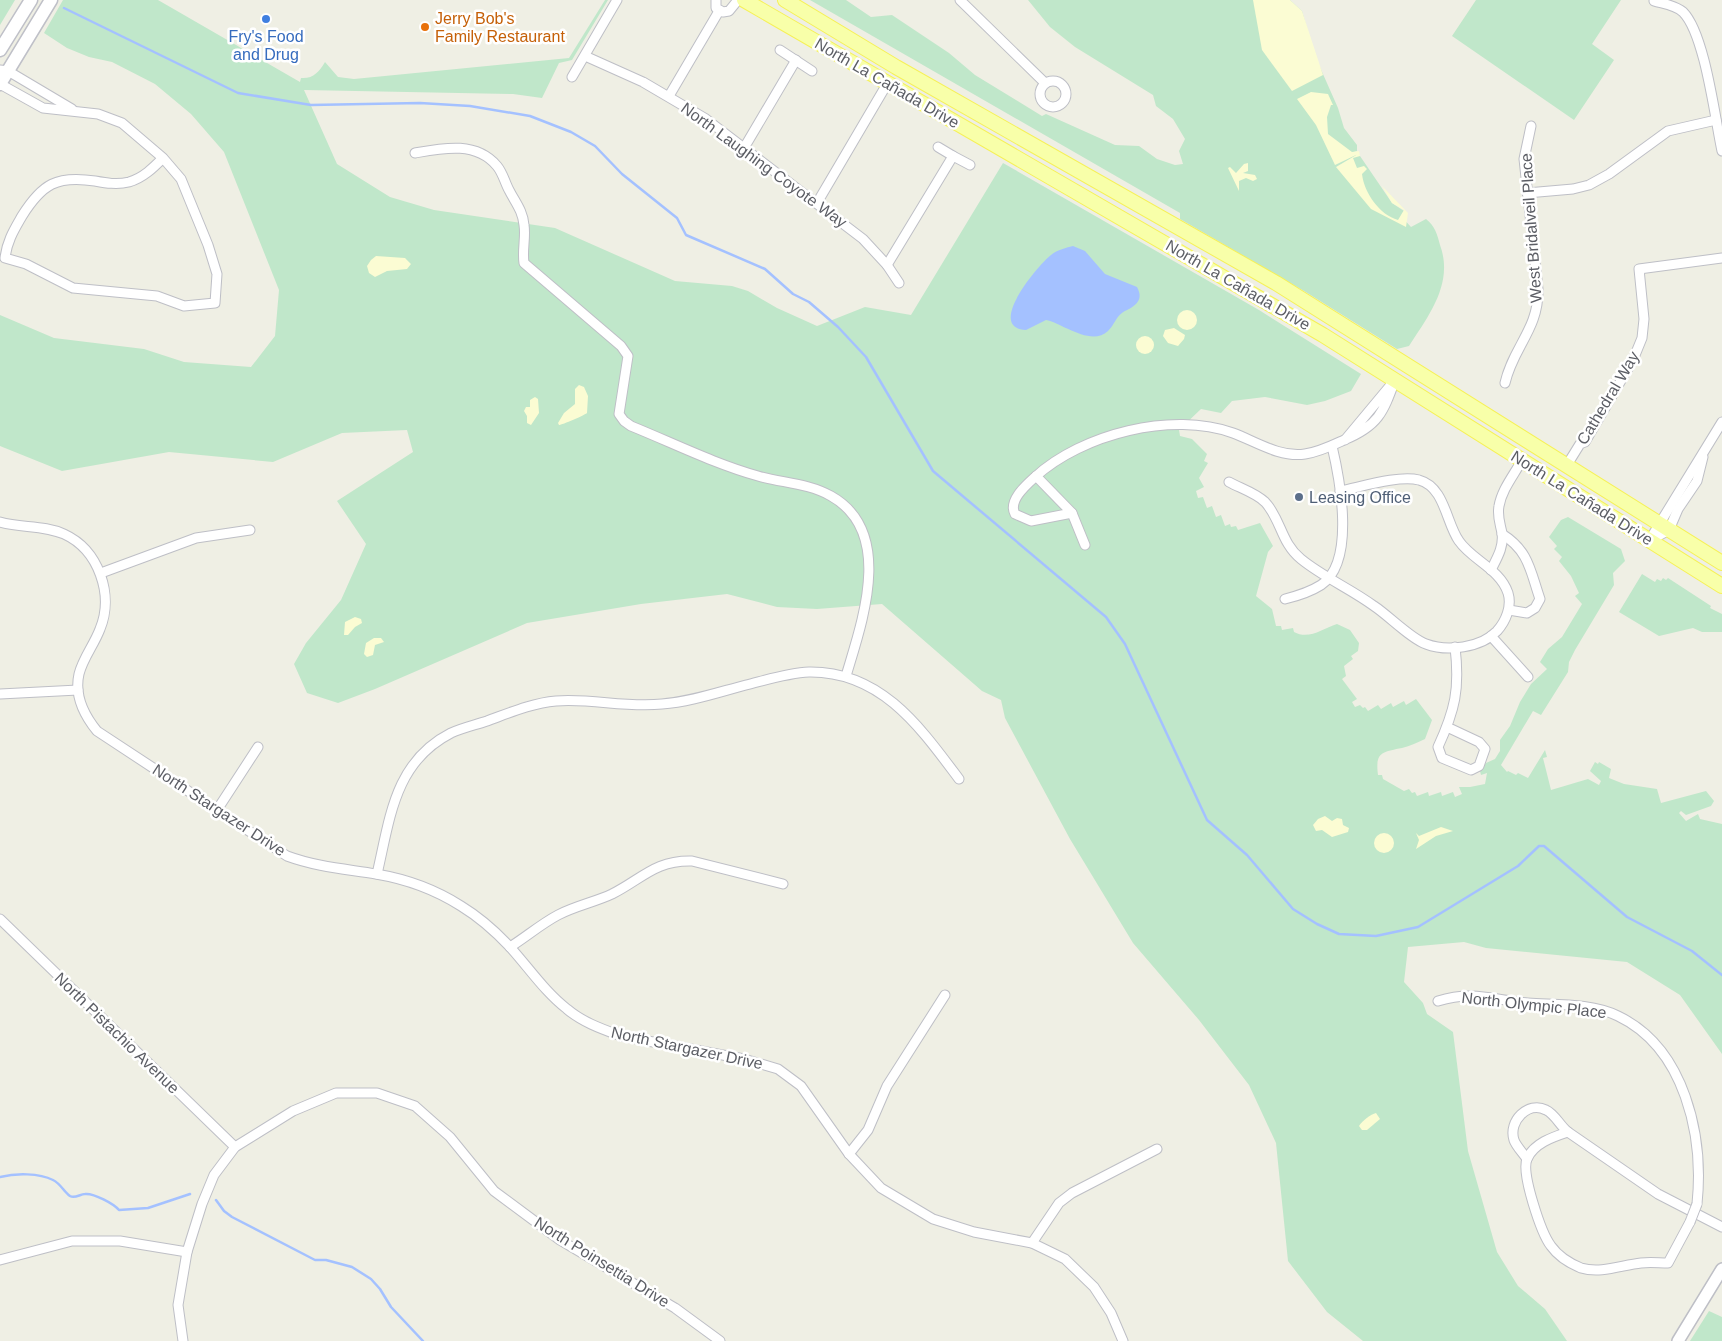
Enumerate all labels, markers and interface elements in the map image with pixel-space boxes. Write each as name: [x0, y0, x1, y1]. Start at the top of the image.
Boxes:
place label: Jerry Bob's Family Restaurant: [435, 10, 565, 45]
marker: Fry's Food and Drug: [260, 13, 272, 25]
marker: Jerry Bob's Family Restaurant: [419, 21, 431, 33]
place label: Fry's Food and Drug: [228, 28, 304, 63]
street label: North La Cañada Drive: [812, 35, 962, 131]
street label: North Laughing Coyote Way: [678, 99, 850, 231]
street label: West Bridalveil Place: [1517, 152, 1545, 303]
street label: North La Cañada Drive: [1163, 237, 1313, 333]
street label: Cathedral Way: [1574, 349, 1642, 447]
street label: North La Cañada Drive: [1508, 447, 1656, 549]
place label: Leasing Office: [1309, 489, 1411, 506]
marker: Leasing Office: [1293, 491, 1305, 503]
street label: North Stargazer Drive: [149, 761, 289, 859]
street label: North Pistachio Avenue: [51, 969, 183, 1097]
street label: North Olympic Place: [1461, 989, 1607, 1021]
street label: North Stargazer Drive: [610, 1024, 765, 1072]
street label: North Poinsettia Drive: [532, 1214, 673, 1310]

